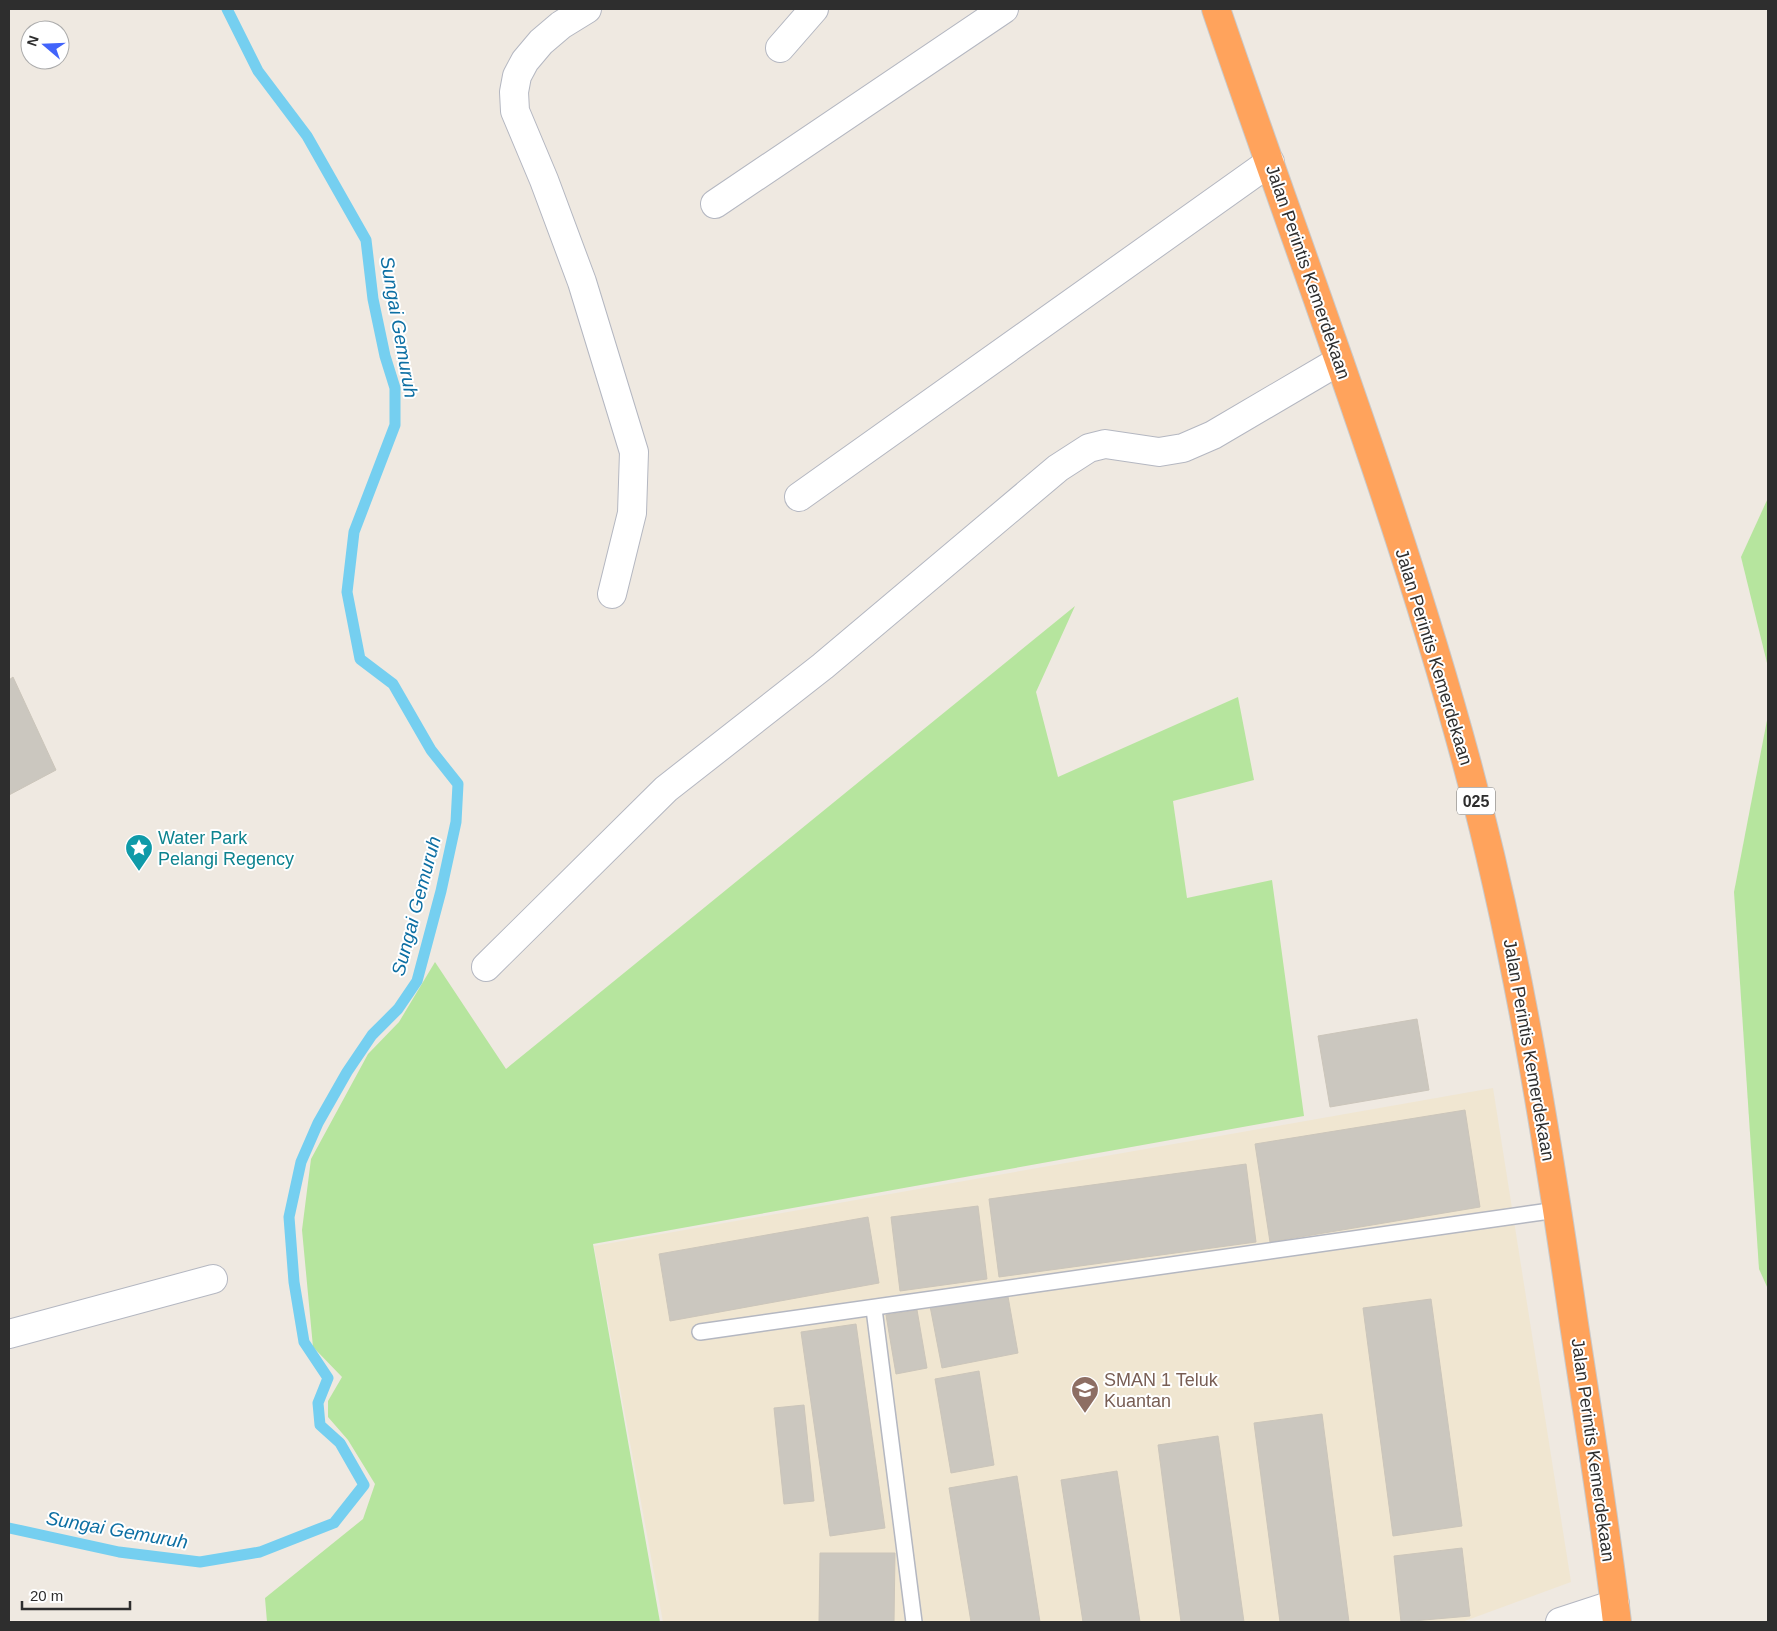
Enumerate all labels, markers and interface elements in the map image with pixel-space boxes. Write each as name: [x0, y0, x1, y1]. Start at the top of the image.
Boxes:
north arrow: [20, 20, 70, 70]
text: N: [23, 33, 42, 48]
street label: Jalan Perintis Kemerdekaan: [1262, 162, 1354, 382]
water label: Sungai Gemuruh: [376, 254, 422, 400]
street label: Jalan Perintis Kemerdekaan: [1392, 546, 1476, 768]
road number: 025: [1457, 788, 1495, 814]
place label: Water Park Pelangi Regency: [158, 828, 294, 869]
place icon: Water Park Pelangi Regency: [124, 833, 154, 872]
water label: Sungai Gemuruh: [387, 834, 445, 978]
street label: Jalan Perintis Kemerdekaan: [1500, 937, 1558, 1163]
street label: Jalan Perintis Kemerdekaan: [1567, 1337, 1619, 1563]
place label: SMAN 1 Teluk Kuantan: [1104, 1370, 1219, 1411]
school or university icon: SMAN 1 Teluk Kuantan: [1070, 1375, 1100, 1414]
water label: Sungai Gemuruh: [44, 1507, 190, 1553]
scale bar: [22, 1578, 130, 1610]
text: 20 m: [30, 1587, 63, 1604]

